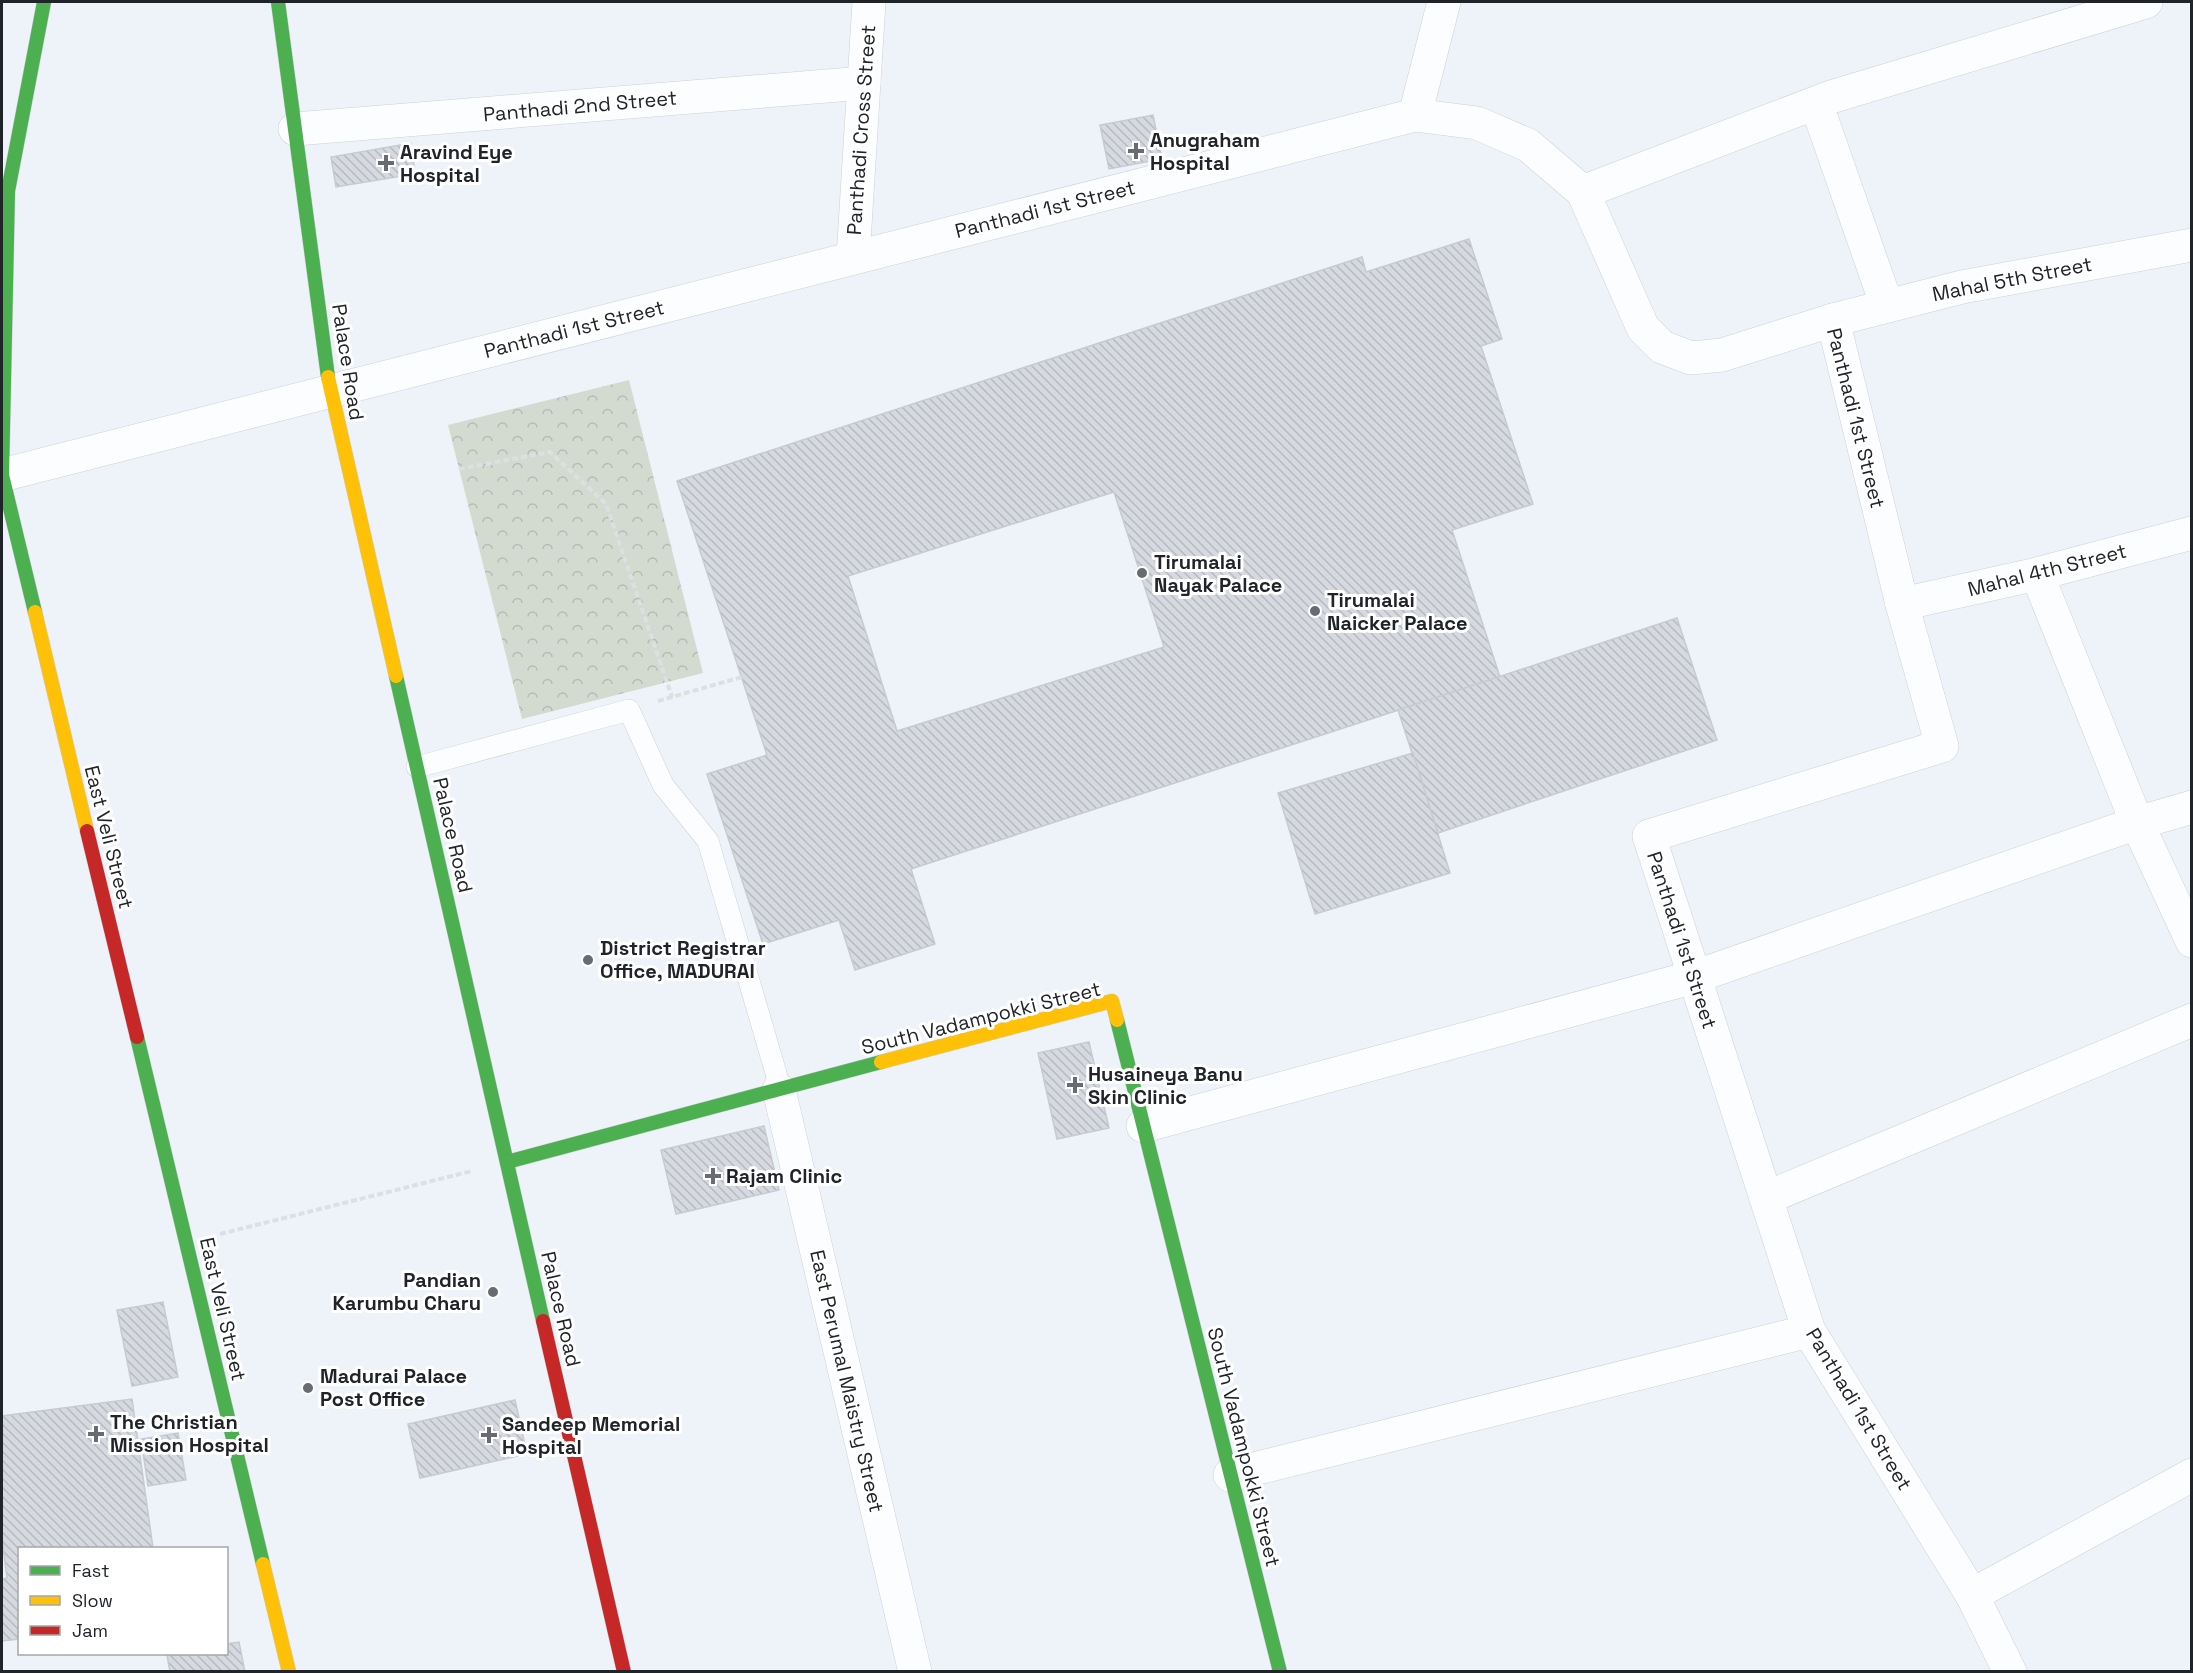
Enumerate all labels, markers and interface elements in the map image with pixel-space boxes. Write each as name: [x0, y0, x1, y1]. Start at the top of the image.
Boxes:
street label: Panthadi Cross Street: [841, 24, 881, 236]
street label: Panthadi 2nd Street: [482, 85, 678, 127]
place label: Anugraham Hospital: [1150, 127, 1260, 176]
place label: Aravind Eye Hospital: [400, 139, 513, 188]
marker: Anugraham Hospital: [1127, 142, 1145, 160]
marker: Aravind Eye Hospital: [377, 154, 395, 172]
street label: Panthadi 1st Street: [952, 174, 1138, 244]
street label: Mahal 5th Street: [1930, 251, 2094, 307]
street label: Panthadi 1st Street: [481, 294, 667, 364]
street label: Palace Road: [326, 302, 370, 422]
street label: Panthadi 1st Street: [1821, 325, 1891, 511]
street label: Mahal 4th Street: [1965, 538, 2129, 602]
place label: Tirumalai Nayak Palace: [1154, 549, 1282, 598]
marker: Tirumalai Nayak Palace: [1135, 566, 1149, 580]
place label: Tirumalai Naicker Palace: [1327, 587, 1468, 636]
marker: Tirumalai Naicker Palace: [1308, 604, 1322, 618]
street label: East Veli Street: [79, 763, 139, 911]
street label: Palace Road: [427, 775, 479, 895]
street label: Panthadi 1st Street: [1641, 848, 1723, 1032]
place label: District Registrar Office, MADURAI: [600, 935, 766, 984]
marker: District Registrar Office, MADURAI: [581, 953, 595, 967]
street label: South Vadampokki Street: [859, 976, 1103, 1060]
place label: Husaineya Banu Skin Clinic: [1088, 1061, 1243, 1110]
marker: Husaineya Banu Skin Clinic: [1066, 1076, 1084, 1094]
place label: Rajam Clinic: [726, 1163, 842, 1189]
marker: Rajam Clinic: [704, 1167, 722, 1185]
street label: East Veli Street: [194, 1235, 252, 1383]
street label: East Perumal Maistry Street: [804, 1247, 890, 1515]
street label: Palace Road: [535, 1249, 587, 1369]
place label: Pandian Karumbu Charu: [332, 1267, 481, 1316]
marker: Pandian Karumbu Charu: [486, 1285, 500, 1299]
street label: Panthadi 1st Street: [1800, 1323, 1918, 1495]
street label: South Vadampokki Street: [1202, 1325, 1286, 1569]
place label: Madurai Palace Post Office: [320, 1363, 467, 1412]
marker: Madurai Palace Post Office: [301, 1381, 315, 1395]
place label: The Christian Mission Hospital: [110, 1409, 269, 1458]
place label: Sandeep Memorial Hospital: [502, 1411, 680, 1460]
marker: The Christian Mission Hospital: [87, 1425, 105, 1443]
marker: Sandeep Memorial Hospital: [480, 1426, 498, 1444]
legend: [18, 1547, 228, 1655]
text: Fast: [72, 1559, 109, 1582]
text: Slow: [72, 1589, 113, 1612]
text: Jam: [72, 1619, 108, 1642]

